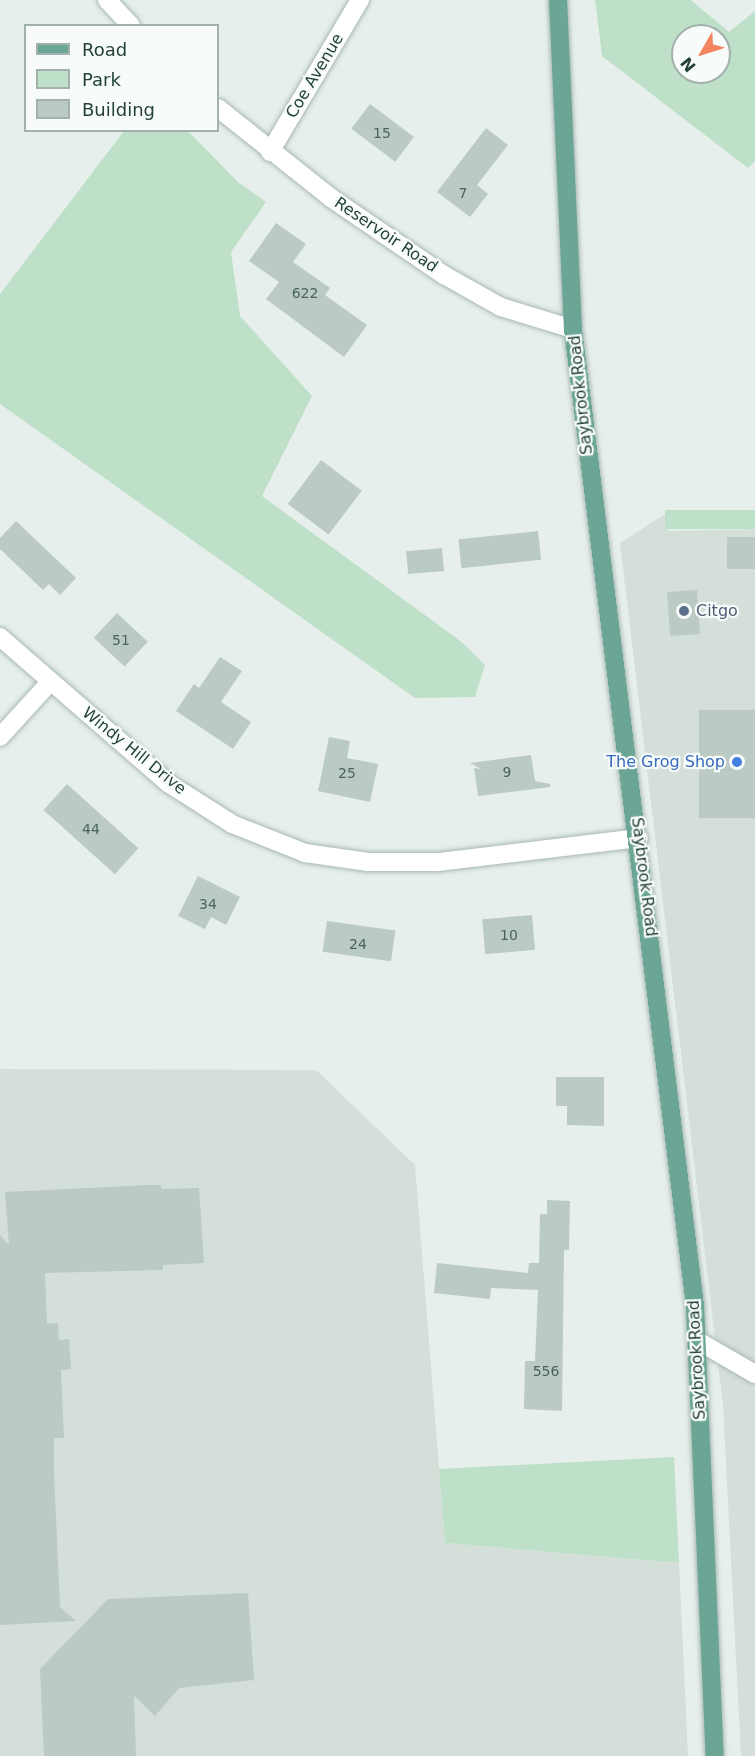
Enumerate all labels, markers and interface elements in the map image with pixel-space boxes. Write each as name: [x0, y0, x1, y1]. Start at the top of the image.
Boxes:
legend: [24, 24, 219, 132]
north arrow: [671, 24, 731, 84]
street label: Coe Avenue: [282, 30, 348, 122]
text: Road: [82, 39, 127, 60]
text: N: [677, 53, 700, 76]
text: Park: [82, 69, 121, 90]
text: Building: [82, 99, 155, 120]
house number: 15: [373, 125, 391, 141]
house number: 7: [459, 185, 467, 201]
street label: Reservoir Road: [331, 193, 441, 277]
house number: 622: [292, 285, 318, 301]
street label: Saybrook Road: [565, 334, 597, 456]
place label: Citgo: [696, 601, 738, 621]
marker: Citgo: [677, 604, 691, 618]
house number: 51: [112, 632, 130, 648]
street label: Windy Hill Drive: [78, 703, 190, 799]
place label: The Grog Shop: [606, 752, 725, 772]
marker: The Grog Shop: [730, 755, 744, 769]
house number: 9: [503, 764, 511, 780]
house number: 25: [338, 765, 356, 781]
street label: Saybrook Road: [627, 816, 661, 938]
house number: 44: [82, 821, 100, 837]
house number: 34: [199, 896, 217, 912]
house number: 10: [500, 927, 518, 943]
house number: 24: [349, 936, 367, 952]
street label: Saybrook Road: [684, 1300, 710, 1420]
house number: 556: [533, 1363, 559, 1379]

